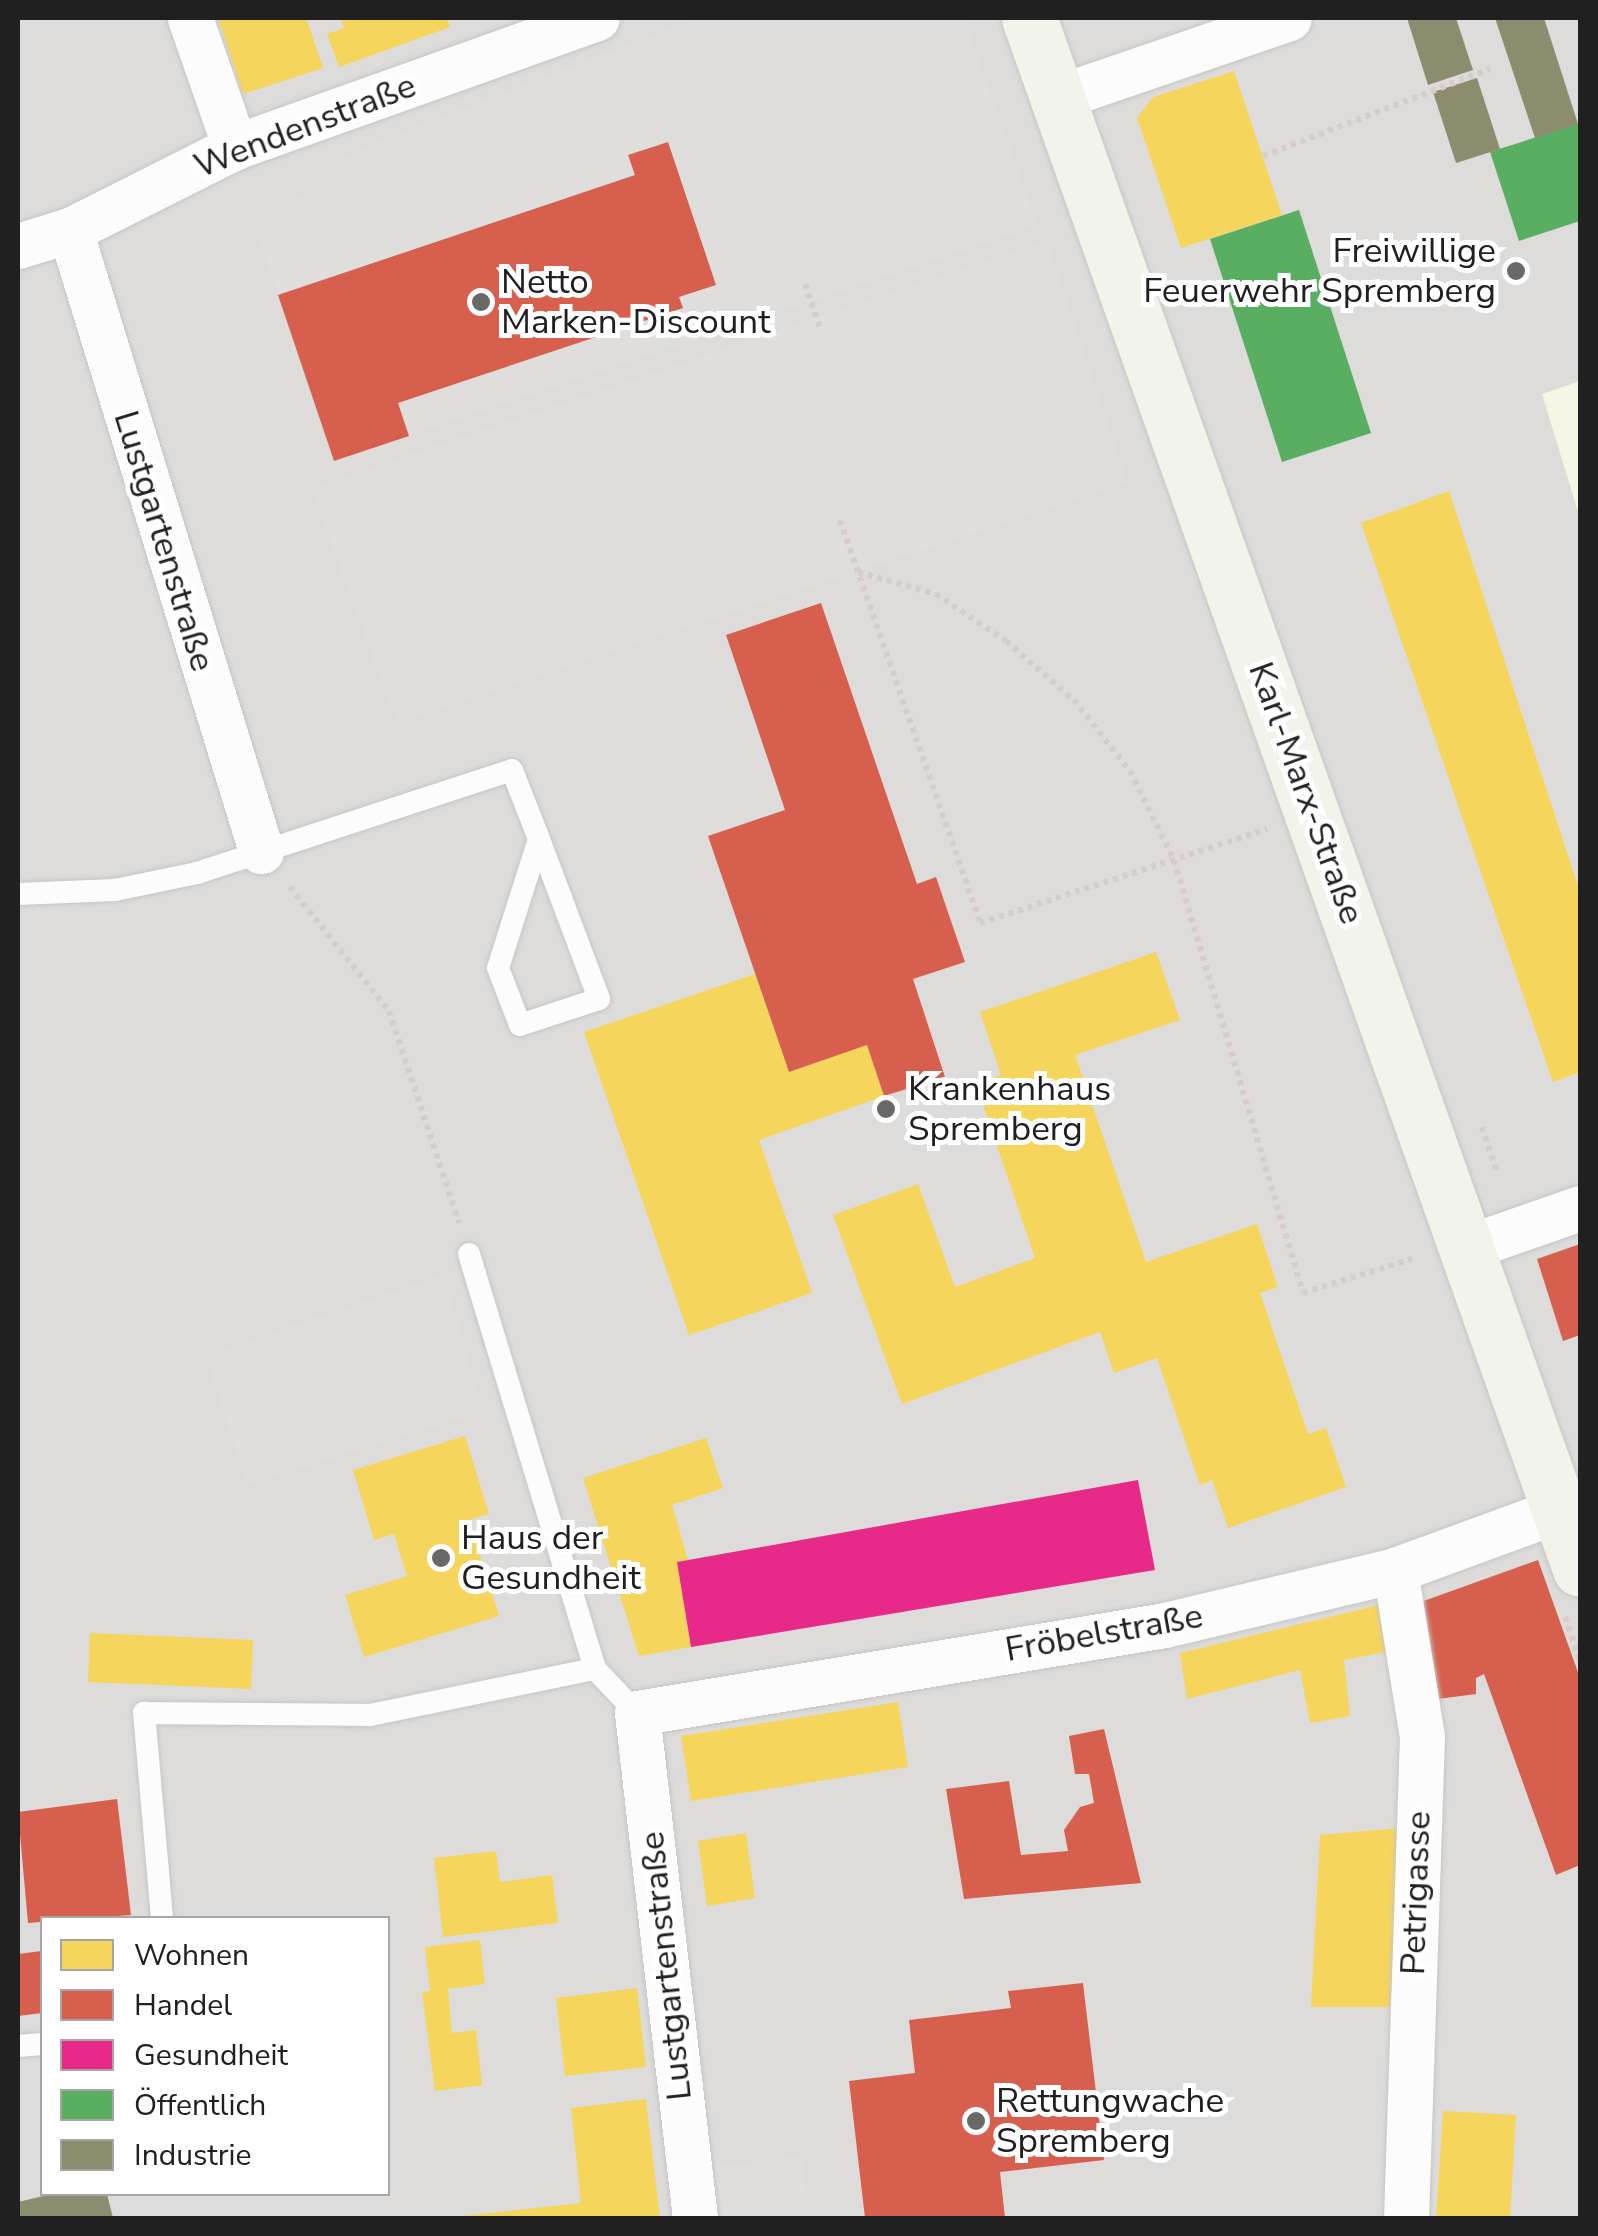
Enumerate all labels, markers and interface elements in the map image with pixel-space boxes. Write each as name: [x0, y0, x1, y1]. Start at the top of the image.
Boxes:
street label: Wendenstraße: [188, 64, 422, 188]
place label: Freiwillige Feuerwehr Spremberg: [1143, 230, 1496, 312]
marker: Freiwillige Feuerwehr Spremberg: [1505, 260, 1527, 282]
place label: Netto Marken-Discount: [501, 261, 770, 343]
marker: Netto Marken-Discount: [470, 291, 492, 313]
street label: Lustgartenstraße: [104, 406, 224, 676]
street label: Karl-Marx-Straße: [1239, 656, 1373, 930]
place label: Krankenhaus Spremberg: [908, 1068, 1111, 1150]
marker: Krankenhaus Spremberg: [873, 1096, 899, 1122]
place label: Haus der Gesundheit: [461, 1517, 641, 1599]
marker: Haus der Gesundheit: [430, 1547, 452, 1569]
street label: Fröbelstraße: [1002, 1595, 1206, 1671]
street label: Petrigasse: [1392, 1810, 1440, 1976]
street label: Lustgartenstraße: [631, 1830, 701, 2102]
legend: [40, 1916, 390, 2196]
text: Wohnen: [134, 1935, 249, 1976]
text: Handel: [134, 1985, 232, 2026]
text: Gesundheit: [134, 2035, 288, 2076]
place label: Rettungwache Spremberg: [996, 2080, 1224, 2162]
text: Öffentlich: [134, 2085, 266, 2126]
marker: Rettungwache Spremberg: [965, 2110, 987, 2132]
text: Industrie: [134, 2135, 251, 2176]

